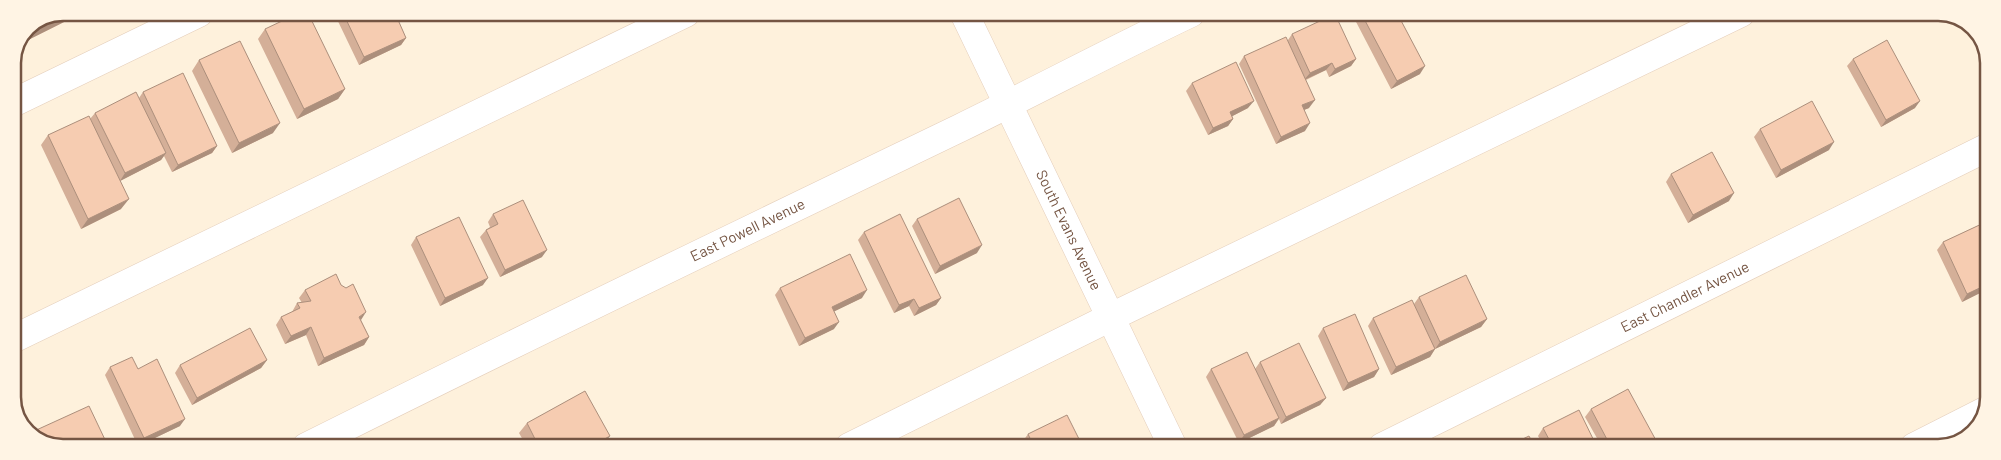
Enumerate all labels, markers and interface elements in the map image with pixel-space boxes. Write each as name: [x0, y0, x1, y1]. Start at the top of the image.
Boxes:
street label: South Evans Avenue: [1033, 167, 1106, 293]
street label: East Powell Avenue: [687, 194, 808, 265]
street label: East Chandler Avenue: [1617, 257, 1752, 336]

